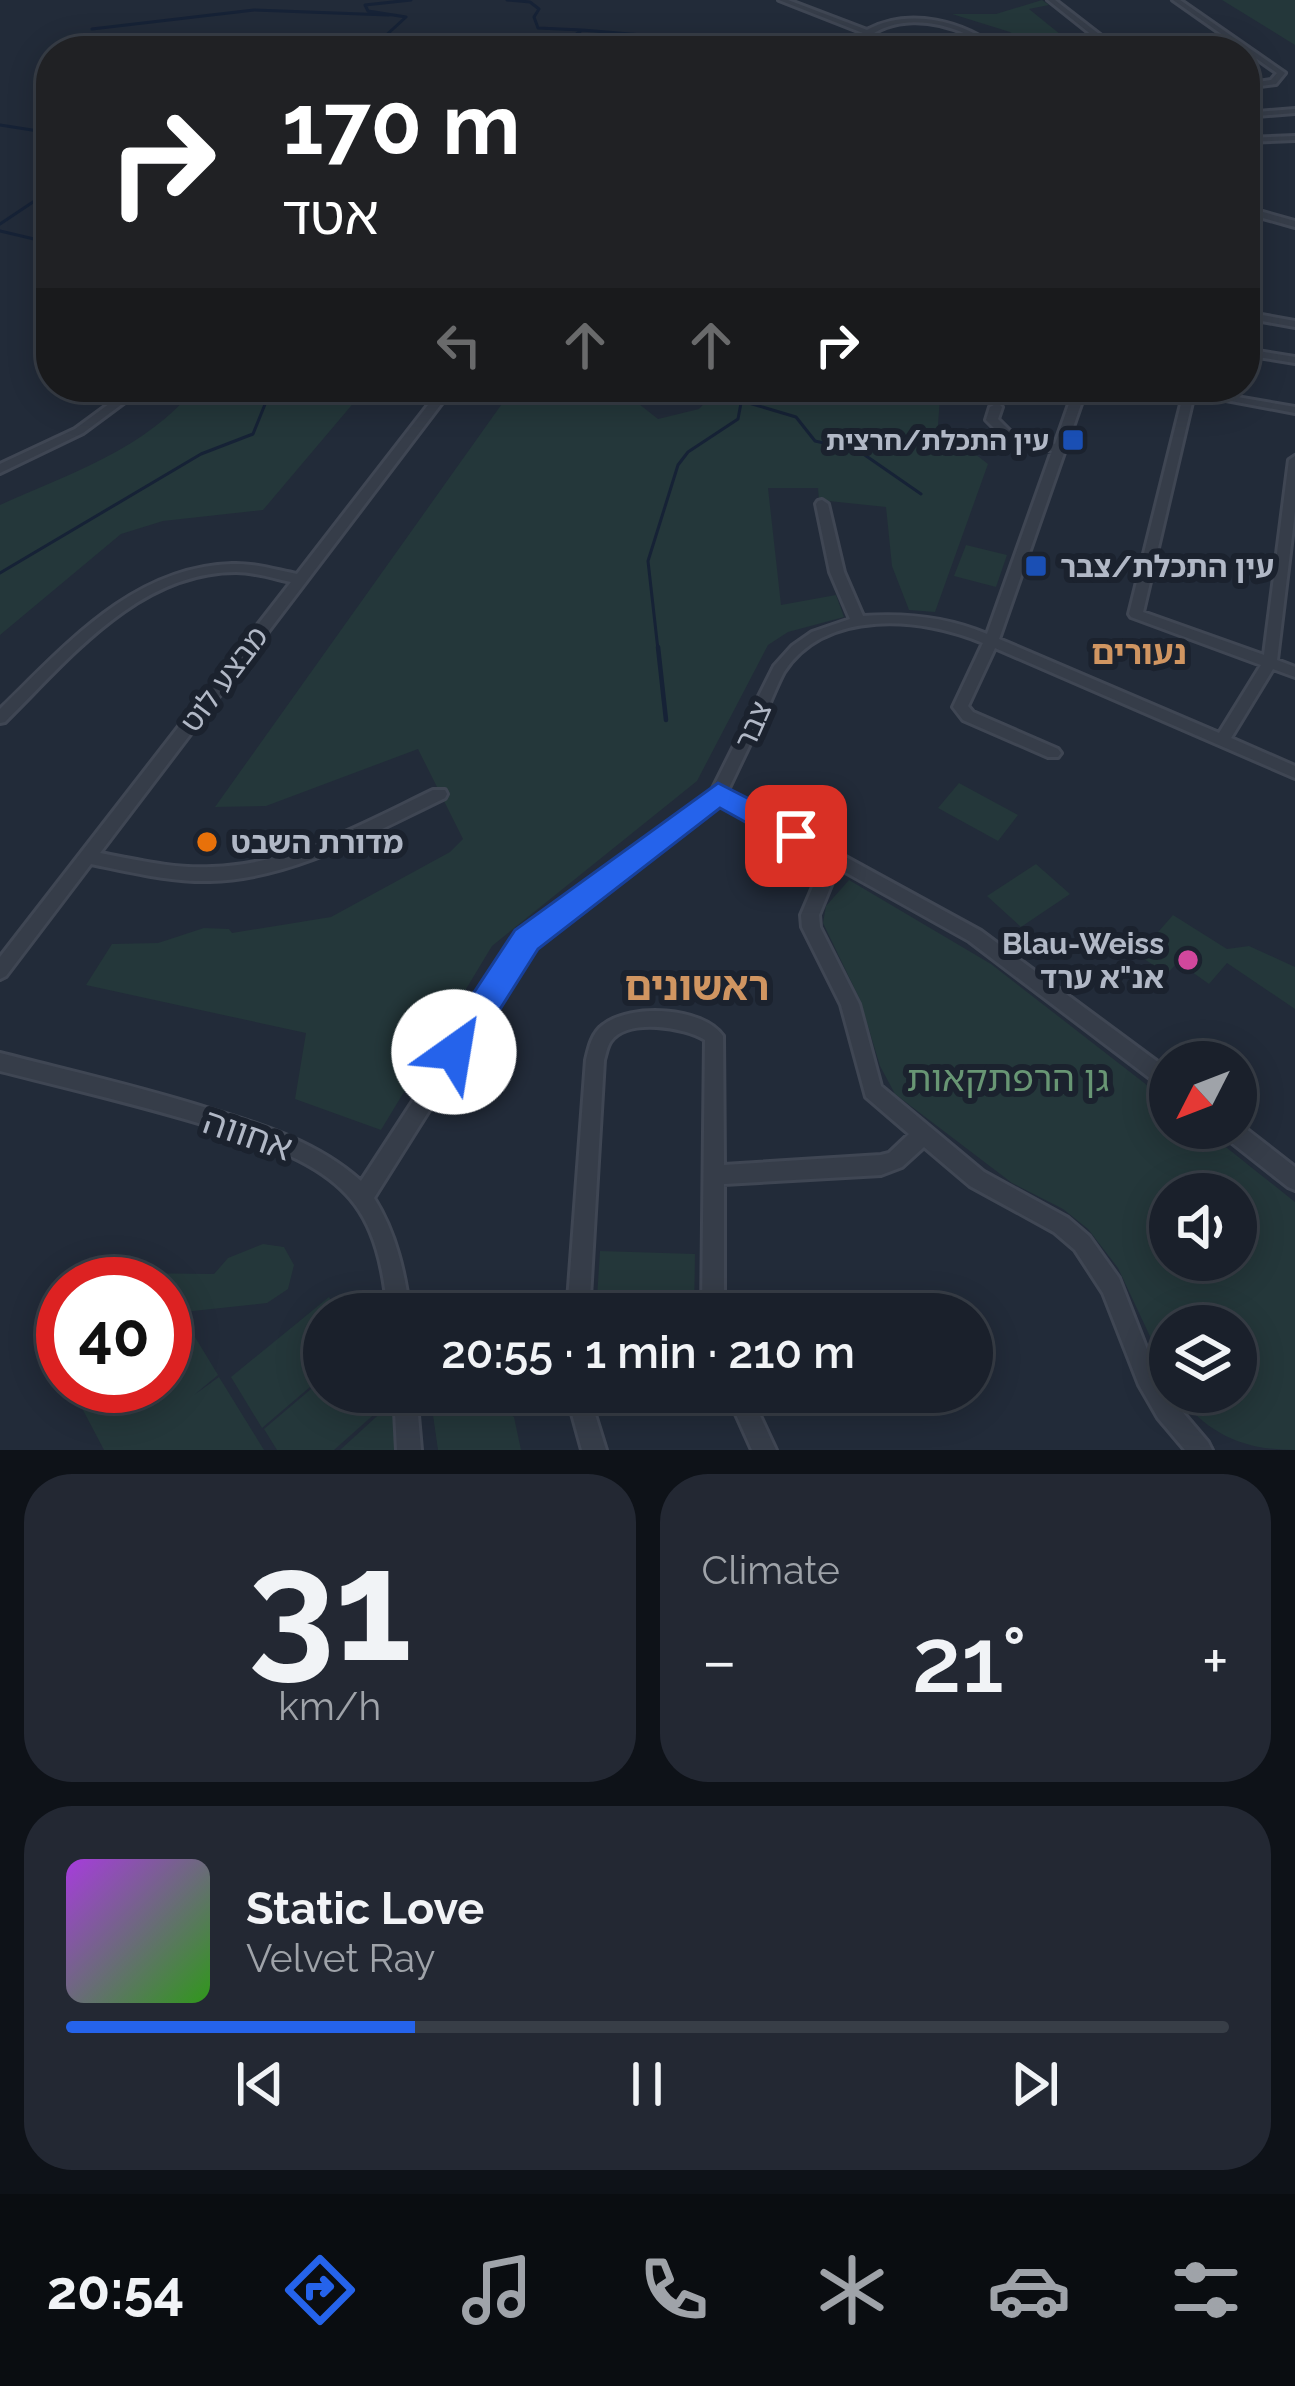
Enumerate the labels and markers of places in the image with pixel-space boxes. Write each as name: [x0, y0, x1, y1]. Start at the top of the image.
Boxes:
place label: עין התכלת/חרצית: [826, 425, 1049, 456]
marker: עין התכלת/חרצית: [1060, 427, 1086, 453]
place label: עין התכלת/צבר: [1060, 549, 1274, 584]
marker: עין התכלת/צבר: [1023, 553, 1049, 579]
pin: [745, 785, 847, 887]
place label: מדורת השבט: [231, 825, 403, 860]
marker: מדורת השבט: [194, 829, 220, 855]
place label: Blau-Weiss אנ"א ערד: [1002, 926, 1164, 995]
marker: Blau-Weiss אנ"א ערד: [1175, 947, 1201, 973]

